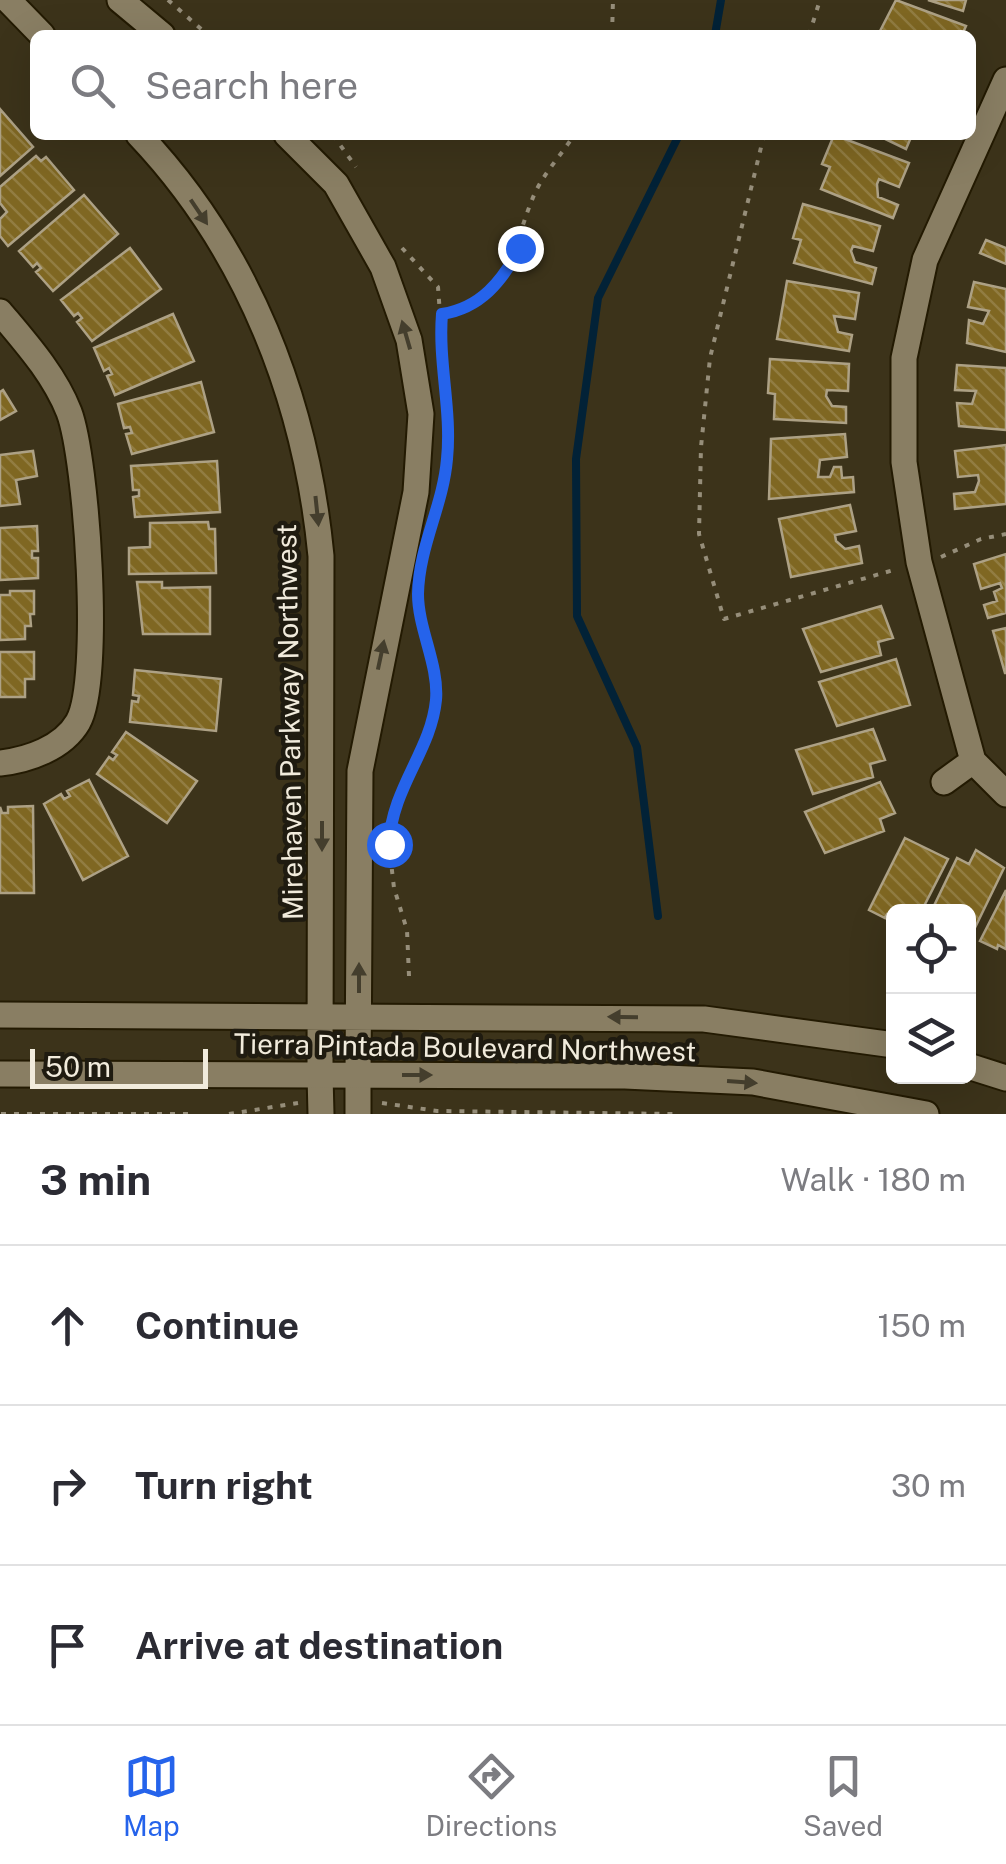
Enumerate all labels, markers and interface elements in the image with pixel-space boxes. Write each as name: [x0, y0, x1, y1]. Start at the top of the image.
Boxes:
search box: [30, 30, 976, 140]
icon: search: [65, 58, 120, 113]
text: Search here: [145, 63, 358, 108]
one-way arrow: [189, 198, 207, 225]
route end: [498, 226, 544, 272]
one-way arrow: [398, 319, 414, 350]
one-way arrow: [309, 495, 325, 527]
street label: Mirehaven Parkway Northwest: [269, 524, 309, 920]
one-way arrow: [374, 639, 390, 670]
one-way arrow: [314, 820, 330, 852]
route start: [367, 822, 413, 868]
map controls: [886, 904, 976, 1084]
button: locate: [886, 904, 976, 994]
one-way arrow: [351, 961, 367, 993]
button: layers: [886, 994, 976, 1084]
one-way arrow: [607, 1009, 639, 1025]
street label: Tierra Pintada Boulevard Northwest: [233, 1026, 697, 1068]
scale bar: [30, 1044, 208, 1088]
text: 50 m: [45, 1050, 111, 1083]
one-way arrow: [402, 1067, 434, 1083]
one-way arrow: [727, 1074, 759, 1090]
text: 3 min: [40, 1155, 151, 1204]
text: Walk · 180 m: [780, 1161, 966, 1198]
icon: ahead: [40, 1298, 95, 1353]
text: Continue: [135, 1303, 299, 1348]
text: 150 m: [877, 1307, 966, 1344]
icon: right: [40, 1458, 95, 1513]
text: Turn right: [135, 1463, 313, 1508]
text: 30 m: [891, 1467, 966, 1504]
icon: arrive: [40, 1618, 95, 1673]
text: Arrive at destination: [135, 1623, 503, 1668]
tab: Map: [123, 1749, 180, 1842]
tab: Directions: [426, 1749, 557, 1842]
tab: Saved: [803, 1749, 883, 1842]

